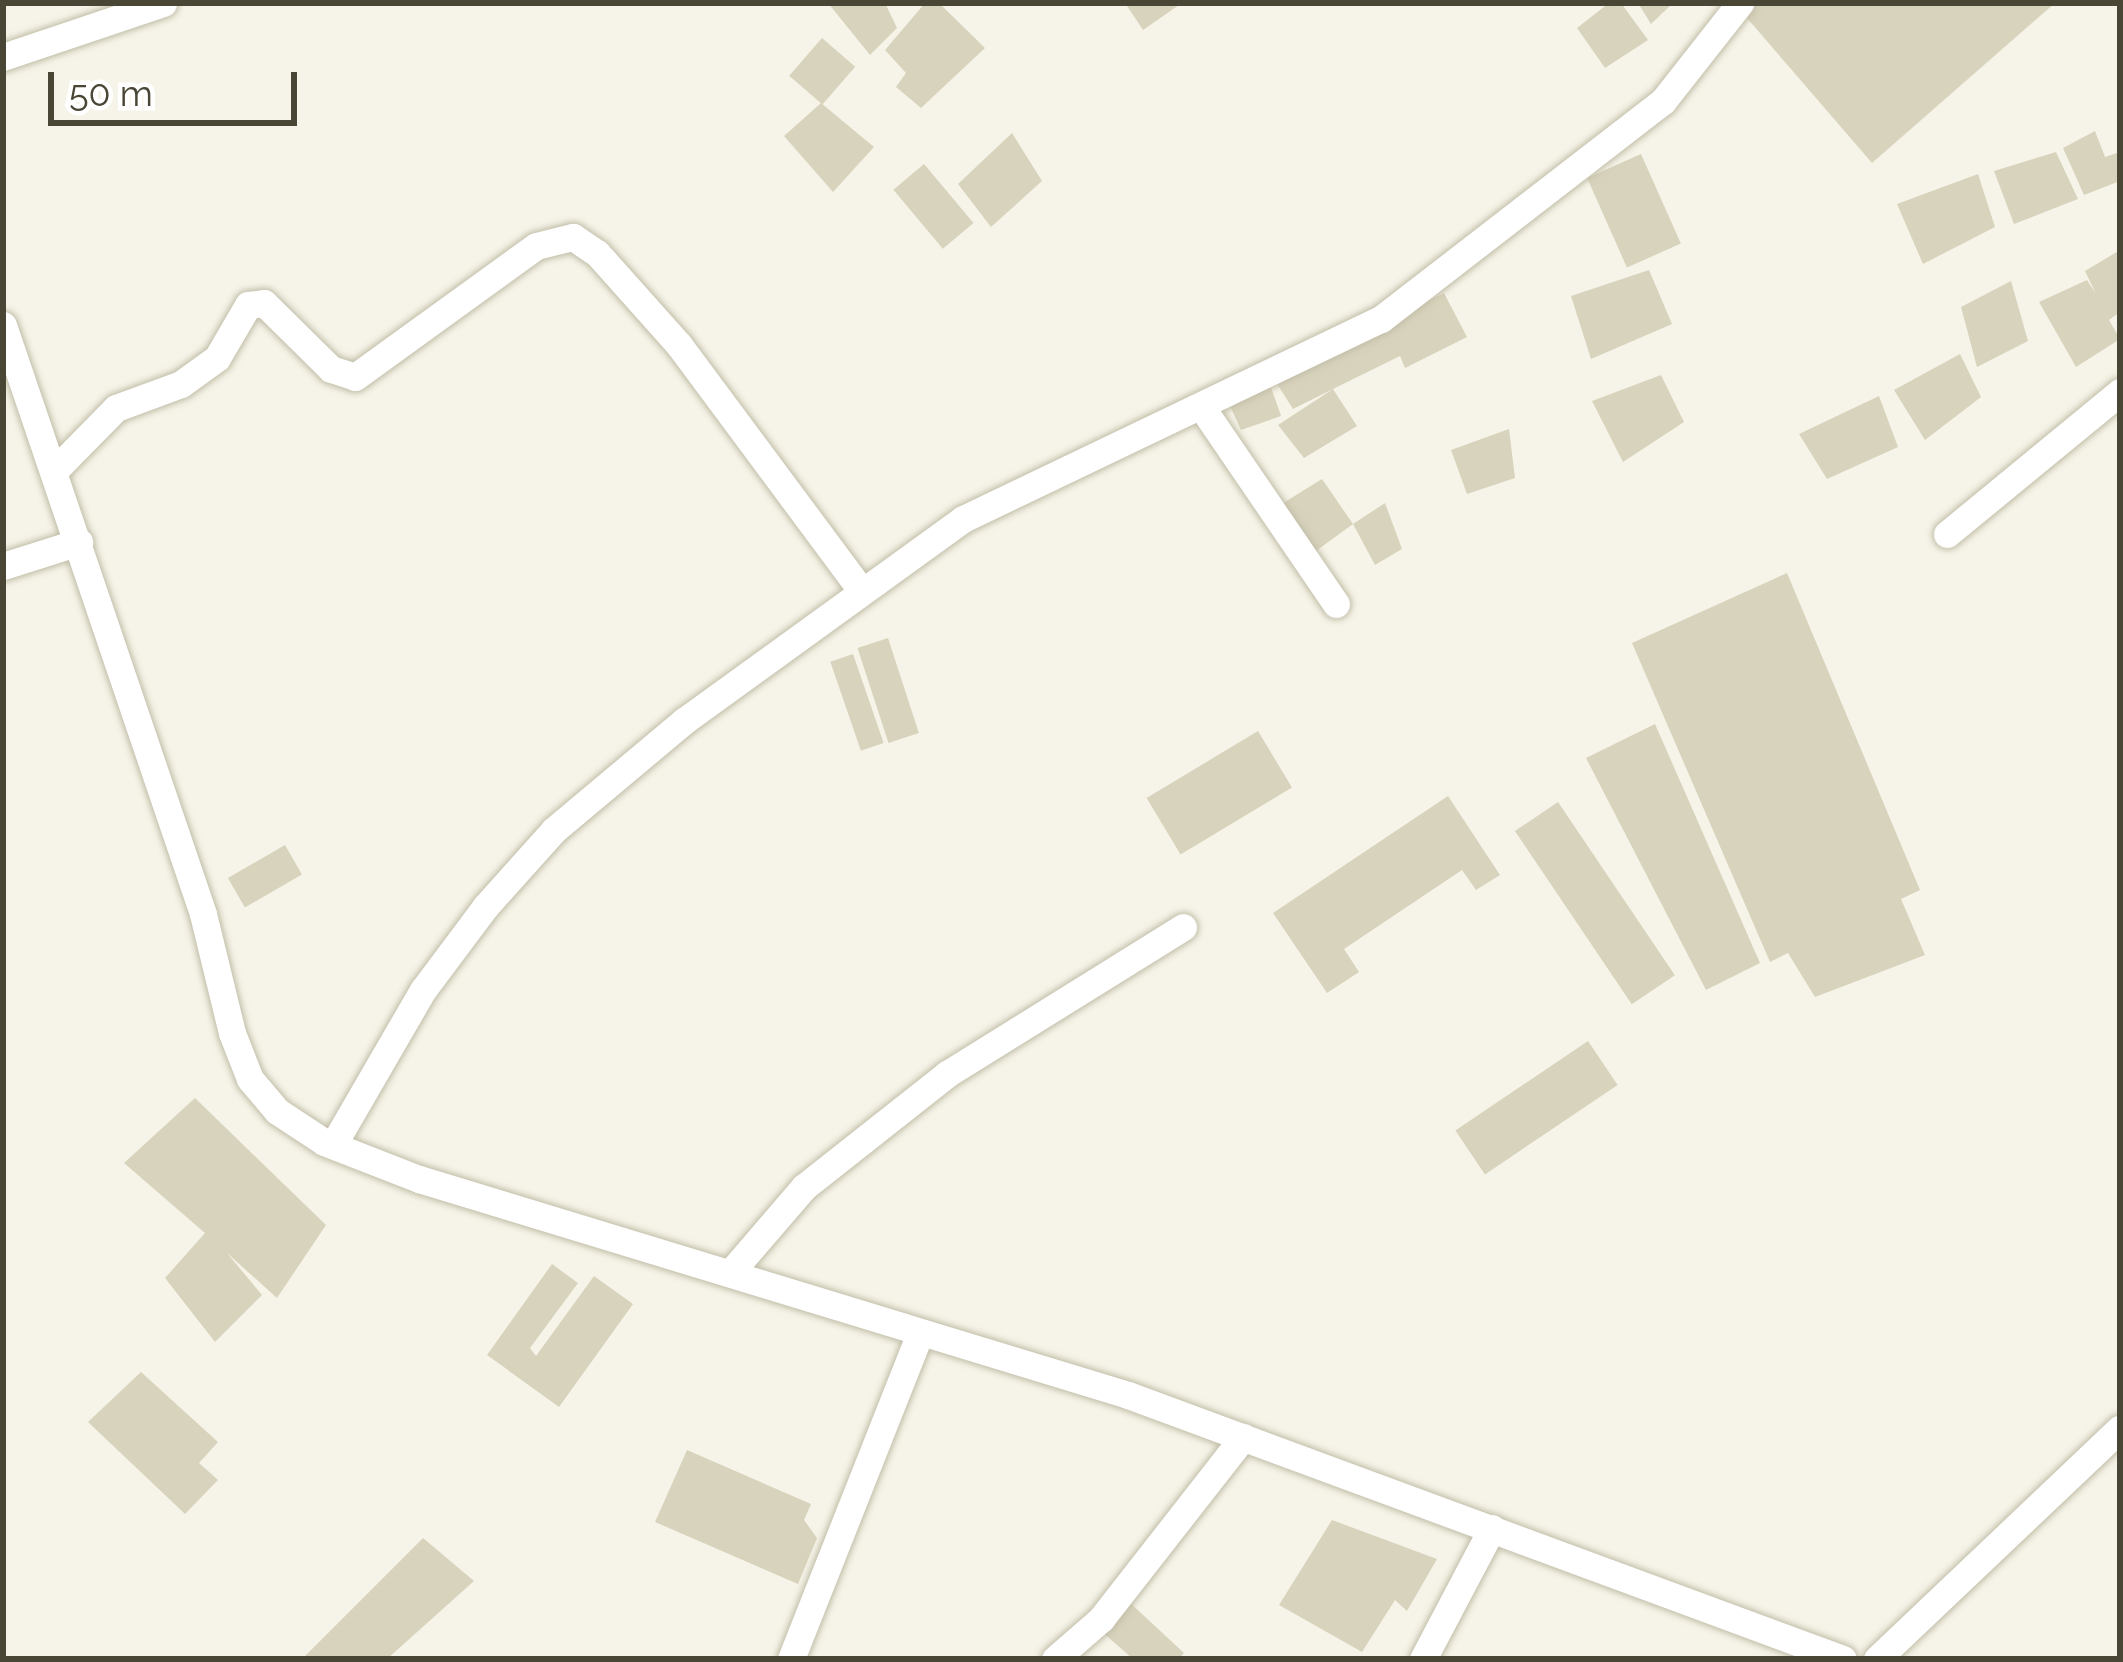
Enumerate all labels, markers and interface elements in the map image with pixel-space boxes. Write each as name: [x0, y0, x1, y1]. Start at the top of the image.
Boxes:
scale bar: [54, 48, 303, 122]
text: 50 m: [69, 72, 153, 114]

